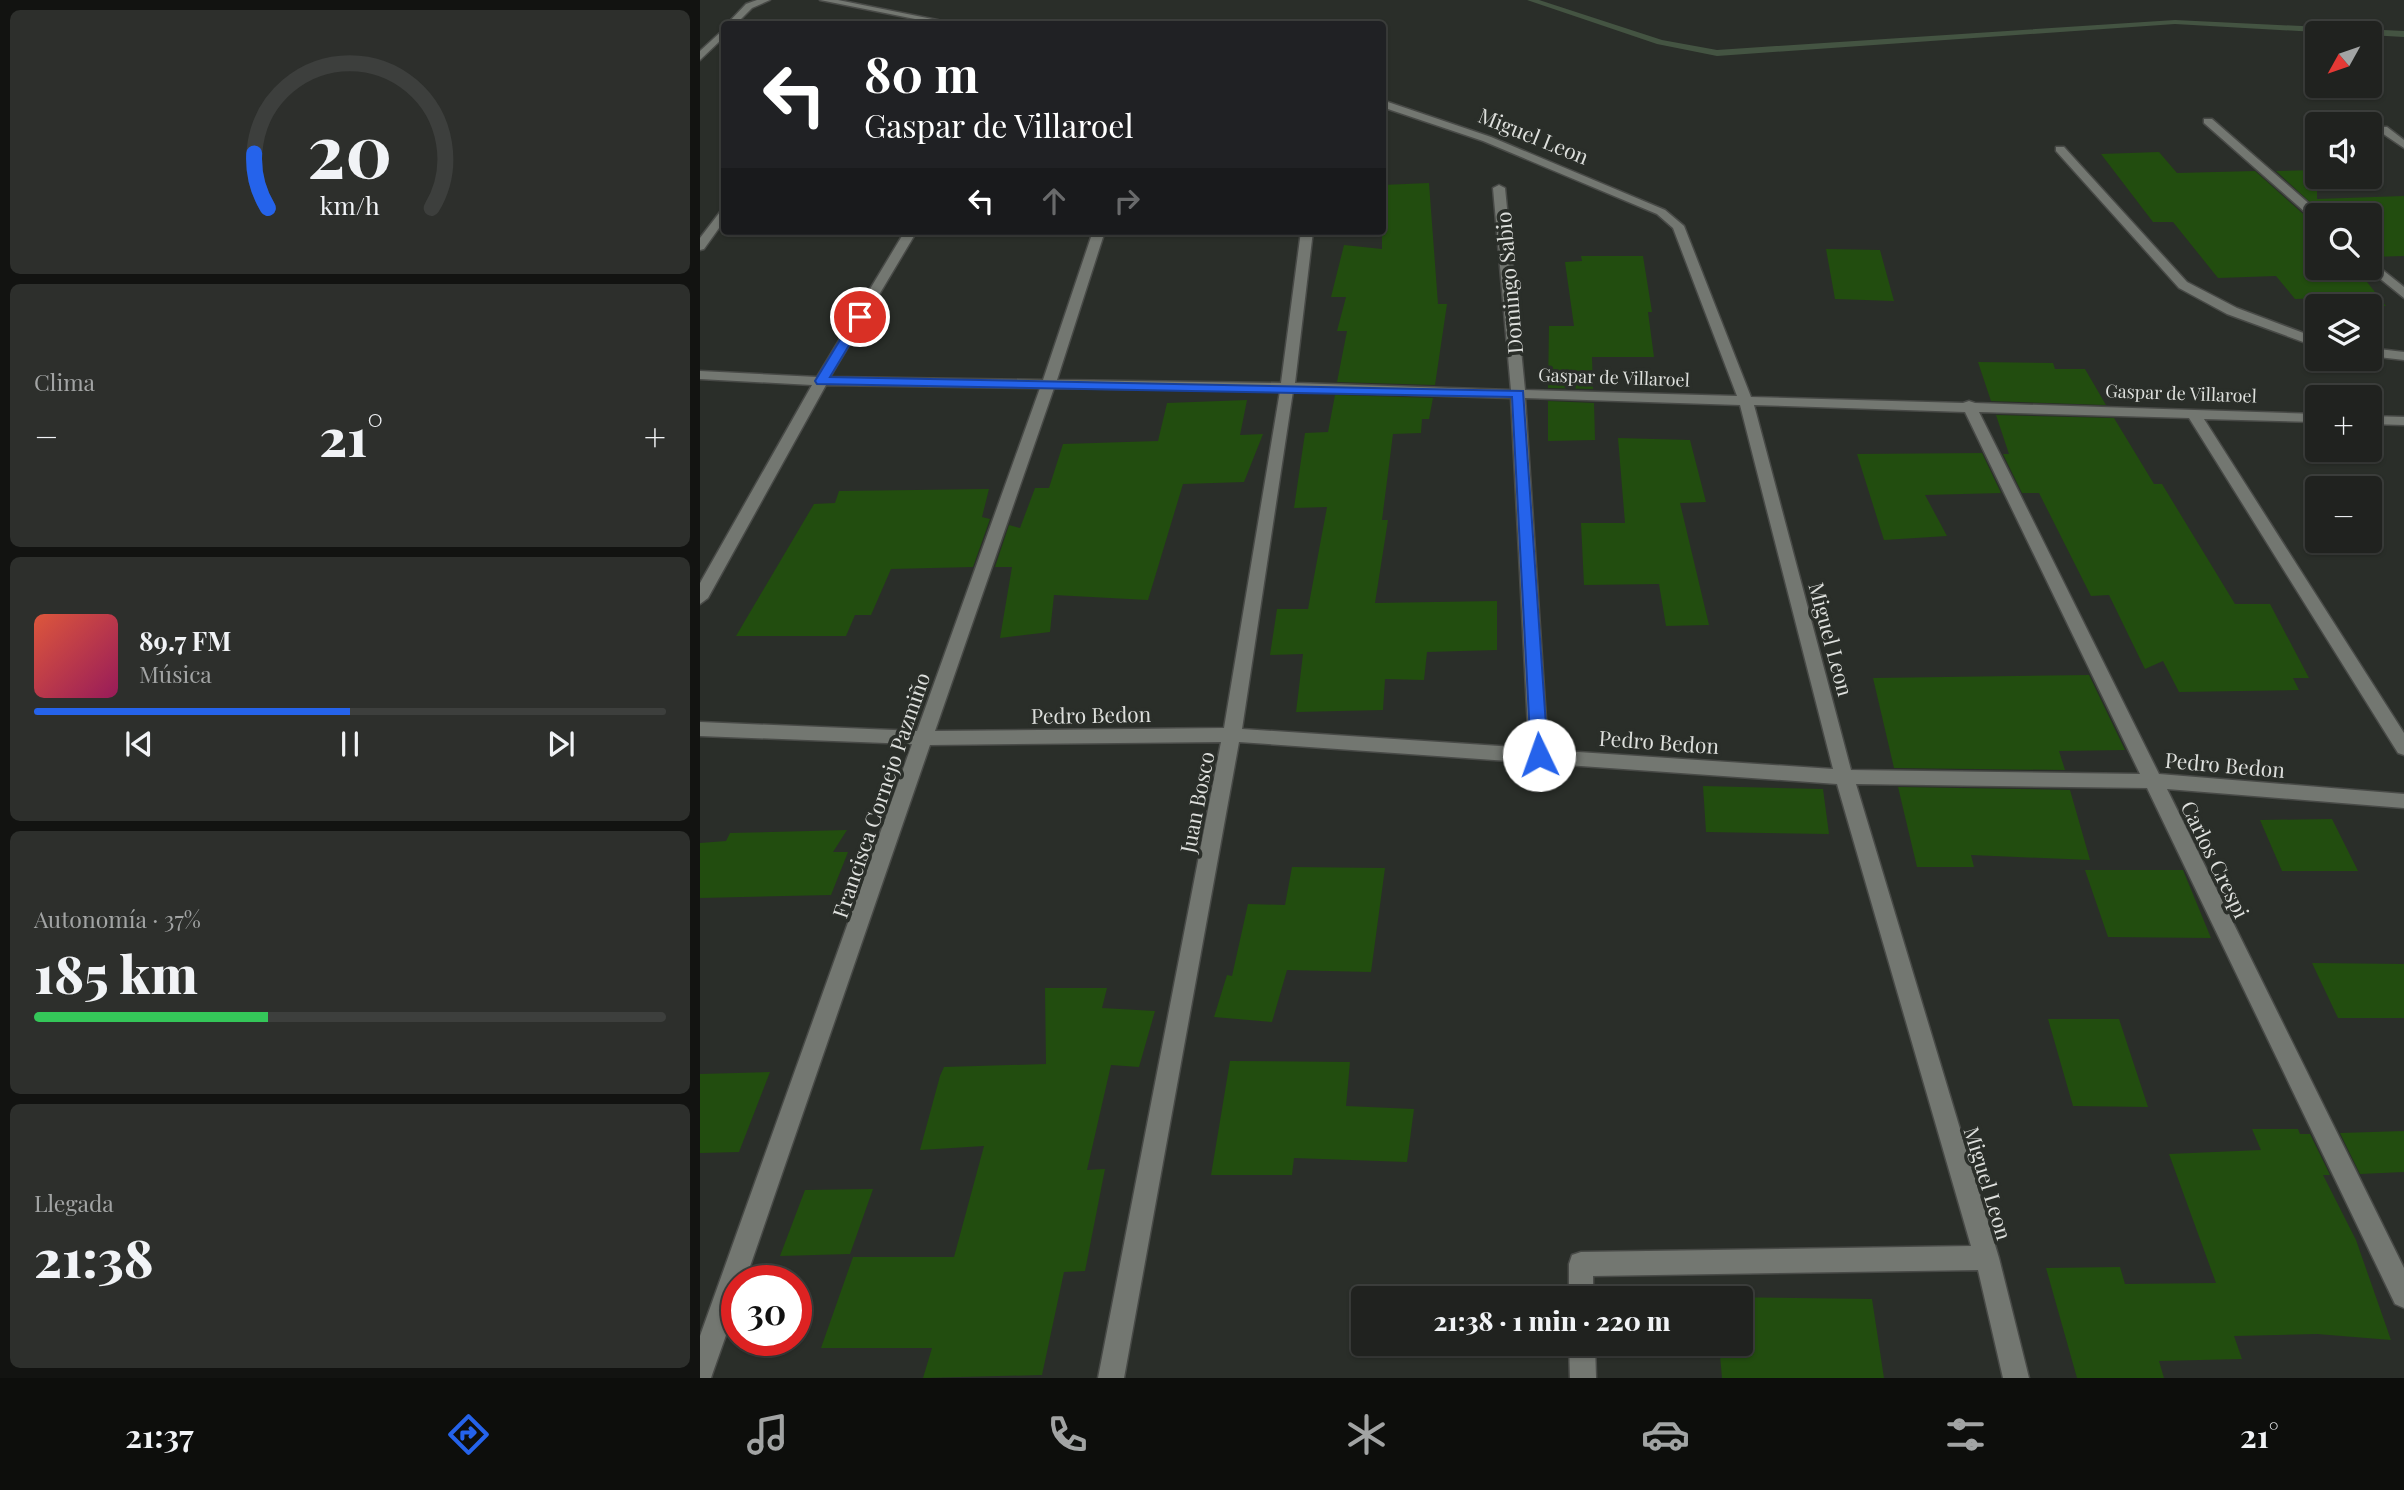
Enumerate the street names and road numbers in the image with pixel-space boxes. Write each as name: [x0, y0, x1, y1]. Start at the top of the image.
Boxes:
street label: Miguel Leon: [1475, 100, 1594, 170]
street label: Domingo Sabio: [1488, 211, 1528, 355]
street label: Gaspar de Villaroel: [1538, 362, 1690, 392]
street label: Gaspar de Villaroel: [2105, 378, 2257, 408]
street label: Miguel Leon: [1803, 579, 1861, 699]
street label: Francisca Cornejo Pazmiño: [825, 669, 935, 921]
street label: Pedro Bedon: [1031, 699, 1152, 729]
street label: Pedro Bedon: [1598, 723, 1721, 759]
street label: Pedro Bedon: [2164, 745, 2287, 783]
street label: Juan Bosco: [1172, 749, 1220, 856]
street label: Carlos Crespi: [2175, 796, 2257, 922]
street label: Miguel Leon: [1959, 1123, 2020, 1243]

